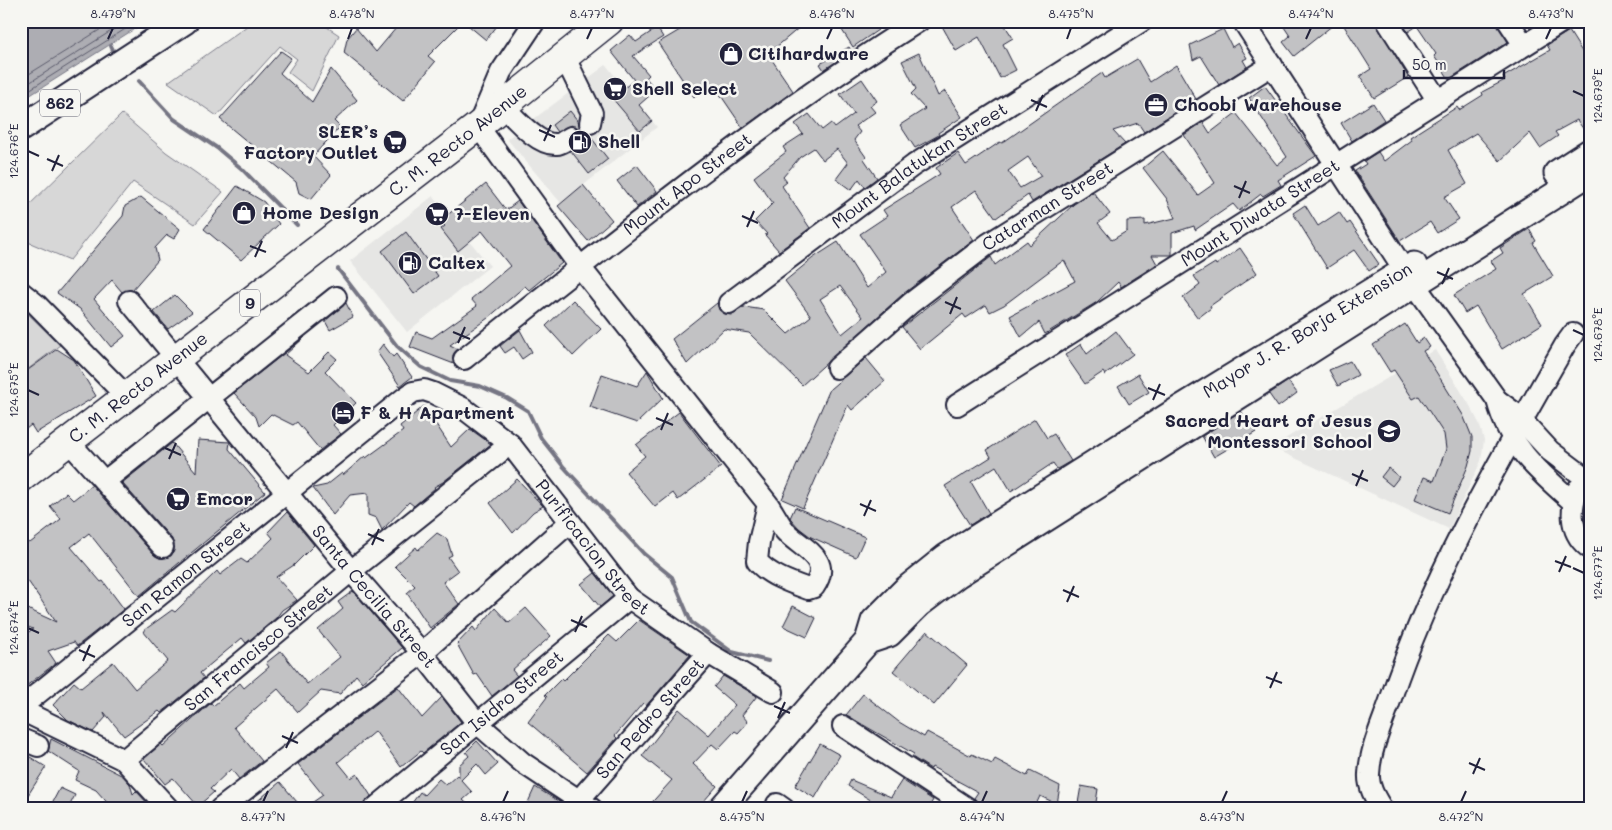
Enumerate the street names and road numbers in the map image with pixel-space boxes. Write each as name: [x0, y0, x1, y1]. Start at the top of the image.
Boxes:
street label: C. M. Recto Avenue: [383, 78, 532, 202]
road number: 862: [40, 90, 80, 116]
street label: Mount Balatukan Street: [826, 96, 1012, 234]
street label: Mount Apo Street: [618, 127, 756, 240]
street label: Mount Diwata Street: [1176, 153, 1344, 271]
street label: Catarman Street: [977, 155, 1117, 256]
street label: Mayor J. R. Borja Extension: [1198, 256, 1416, 403]
road number: 9: [240, 290, 260, 316]
street label: C. M. Recto Avenue: [63, 326, 212, 448]
street label: Purificacion Street: [531, 474, 655, 620]
street label: San Ramon Street: [116, 514, 254, 632]
street label: Santa Cecilia Street: [307, 520, 442, 673]
street label: San Francisco Street: [178, 578, 337, 716]
street label: San Isidro Street: [434, 644, 568, 761]
street label: San Pedro Street: [590, 652, 709, 784]

